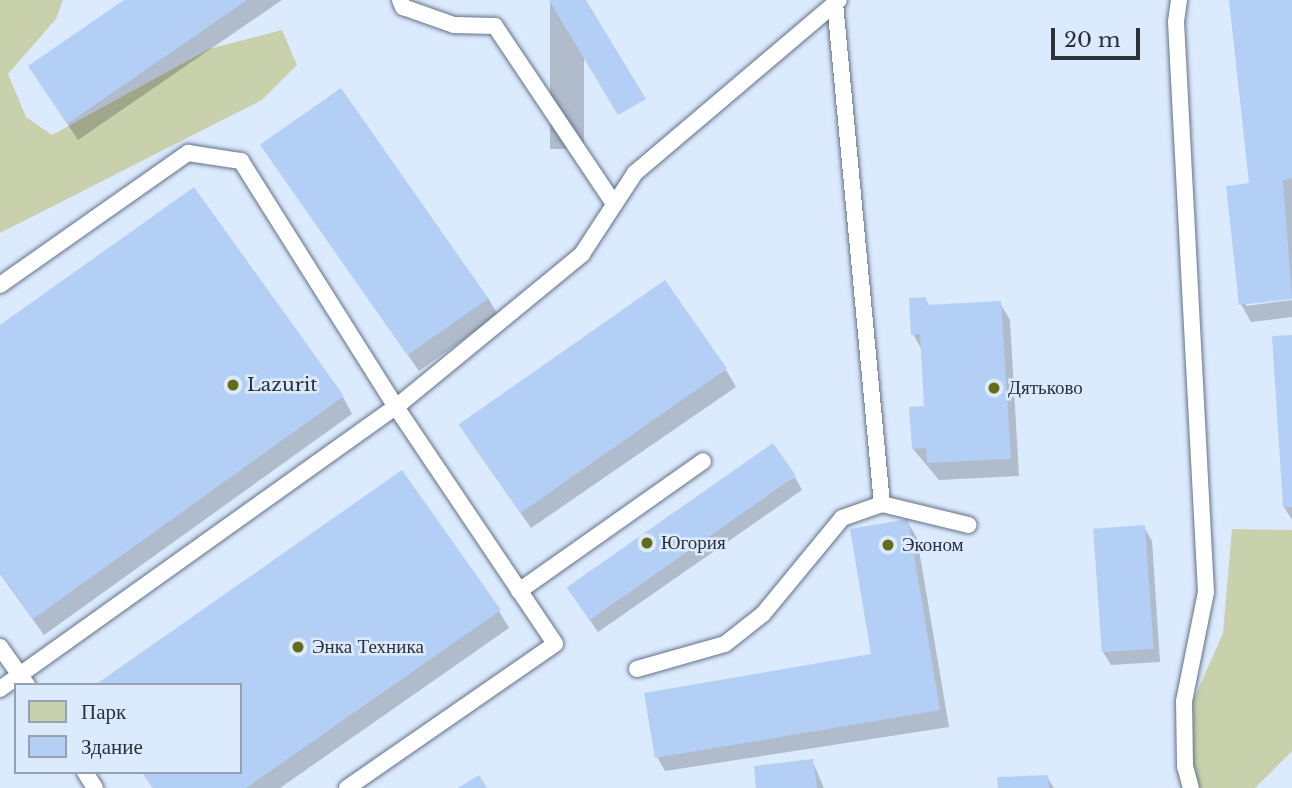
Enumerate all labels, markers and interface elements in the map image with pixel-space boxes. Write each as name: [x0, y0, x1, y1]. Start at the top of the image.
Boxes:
scale bar: [1054, 14, 1143, 58]
text: 20 m: [1064, 27, 1121, 53]
place label: Lazurit: [247, 374, 317, 396]
marker: Lazurit: [225, 377, 241, 393]
place label: Дятьково: [1008, 377, 1083, 399]
marker: Дятьково: [986, 380, 1002, 396]
place label: Югория: [661, 532, 726, 554]
place label: Эконом: [902, 534, 964, 556]
marker: Югория: [639, 535, 655, 551]
marker: Эконом: [880, 537, 896, 553]
place label: Энка Техника: [312, 636, 424, 658]
marker: Энка Техника: [290, 639, 306, 655]
legend: [14, 683, 242, 774]
text: Парк: [81, 699, 126, 725]
text: Здание: [81, 734, 143, 760]

